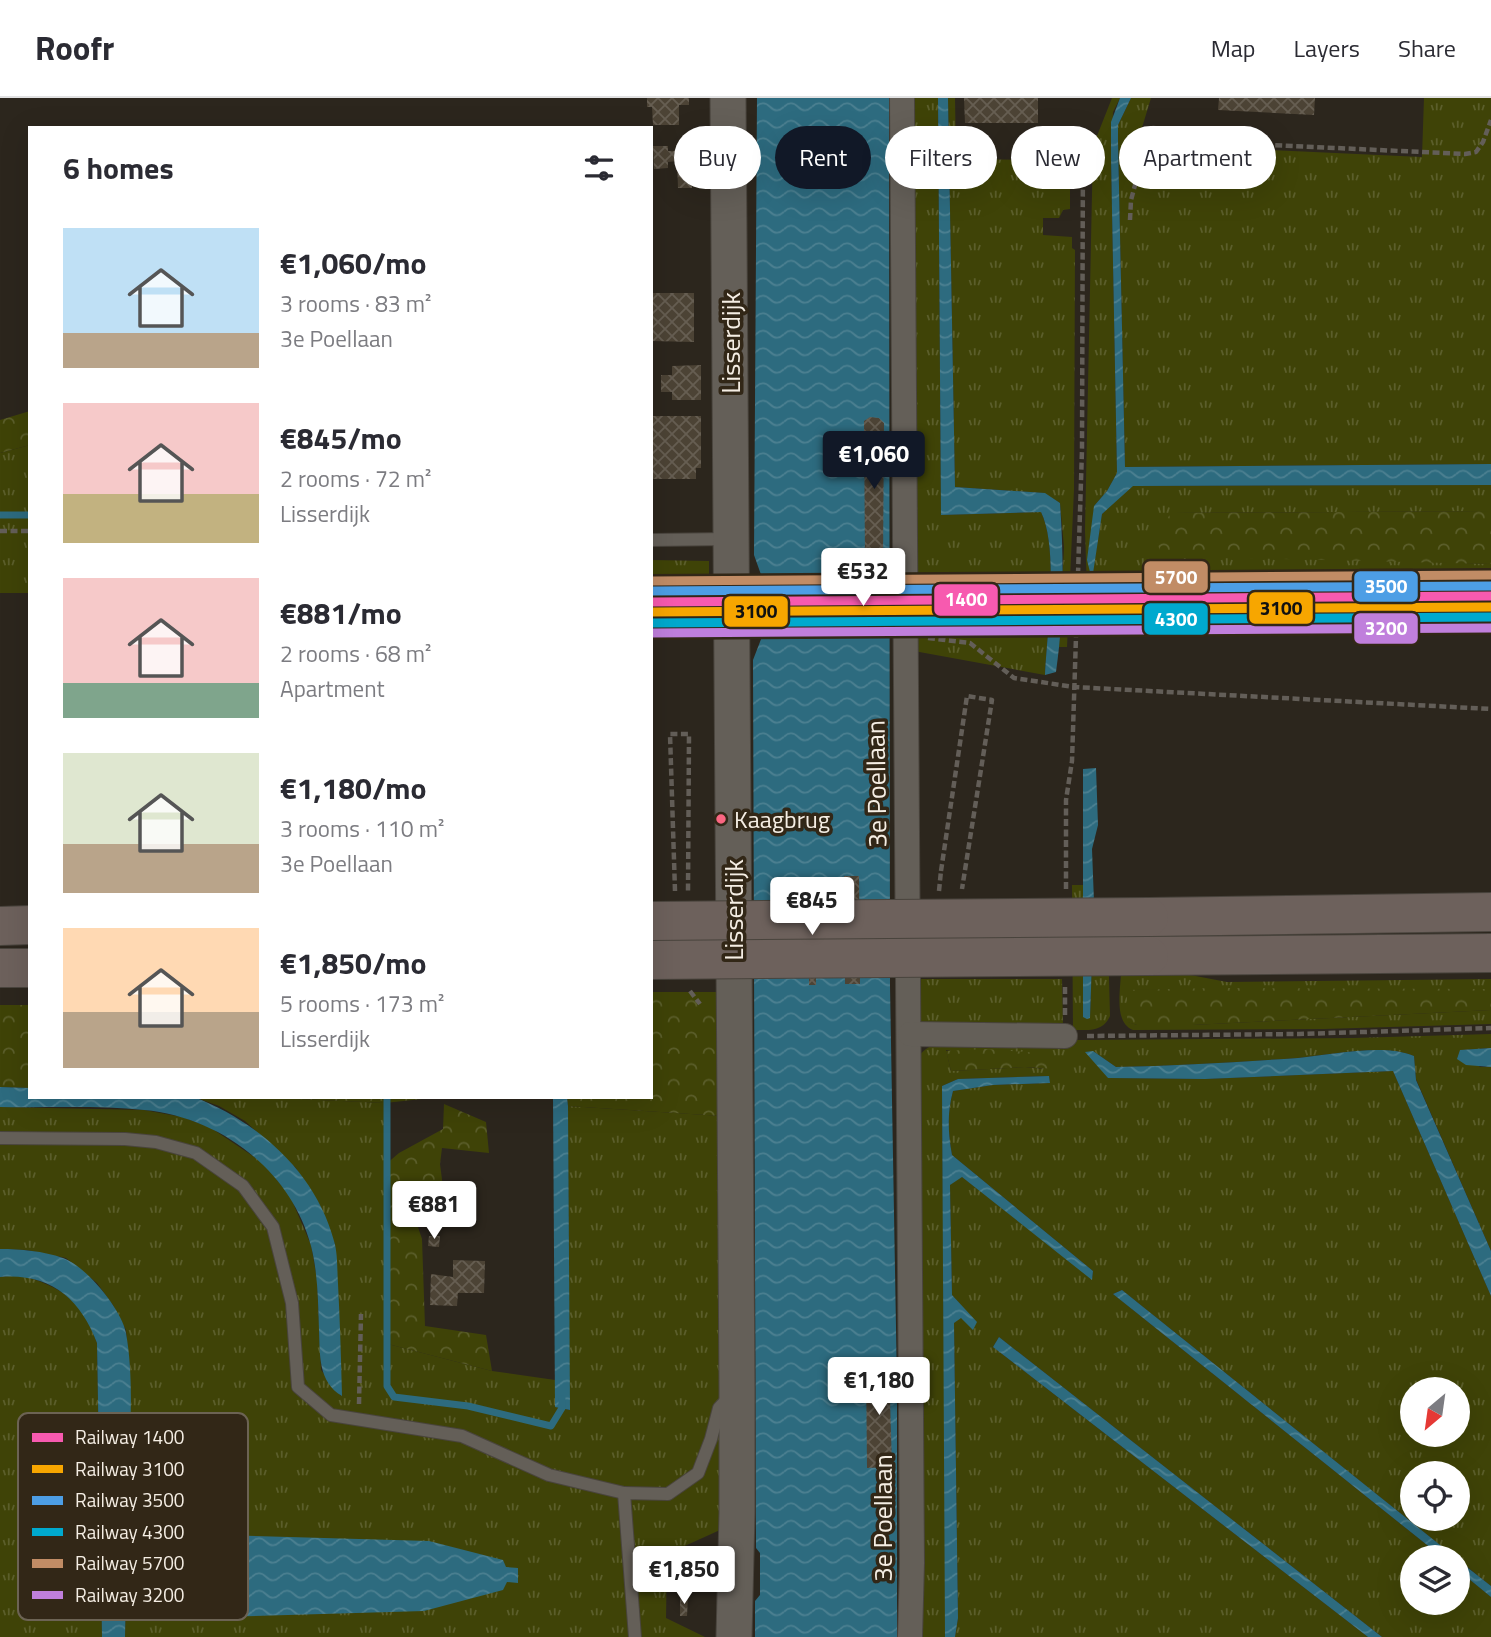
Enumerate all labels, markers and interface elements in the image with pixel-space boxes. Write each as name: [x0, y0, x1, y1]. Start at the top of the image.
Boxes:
text: Roofr: [35, 23, 114, 73]
text: Map: [1211, 30, 1256, 66]
text: Layers: [1294, 30, 1360, 66]
text: Share: [1398, 30, 1456, 66]
chip: Buy: [674, 126, 761, 189]
chip: Rent: [775, 126, 871, 189]
chip: Filters: [885, 126, 997, 189]
chip: New: [1011, 126, 1105, 189]
chip: Apartment: [1119, 126, 1276, 189]
text: 6 homes: [63, 145, 174, 191]
icon: filters: [580, 149, 618, 187]
text: €1,060/mo: [280, 240, 426, 286]
icon: home: [119, 256, 203, 340]
text: 3 rooms · 83 m²: [280, 286, 431, 321]
street label: Lisserdijk: [711, 292, 750, 394]
text: 3e Poellaan: [280, 321, 393, 356]
text: €845/mo: [280, 415, 402, 461]
icon: home: [119, 431, 203, 515]
pin: €1,060: [817, 432, 931, 491]
text: €1,060: [839, 436, 909, 471]
text: 2 rooms · 72 m²: [280, 461, 431, 496]
text: Lisserdijk: [280, 496, 370, 531]
pin: €532: [822, 548, 904, 608]
text: €532: [837, 553, 889, 588]
line badge: 5700: [1143, 560, 1209, 594]
text: 5700: [1155, 562, 1198, 591]
line badge: 3500: [1353, 570, 1419, 603]
text: 3500: [1365, 571, 1408, 600]
line badge: 1400: [933, 583, 999, 617]
text: 1400: [945, 584, 988, 613]
text: €881/mo: [280, 590, 402, 636]
line badge: 3100: [1248, 591, 1314, 625]
text: 3100: [1260, 593, 1303, 622]
line badge: 3100: [723, 595, 789, 628]
text: 3100: [735, 596, 778, 625]
line badge: 4300: [1143, 602, 1209, 636]
text: 4300: [1155, 604, 1198, 633]
icon: home: [119, 606, 203, 690]
line badge: 3200: [1353, 612, 1419, 645]
text: 3200: [1365, 613, 1408, 642]
text: 2 rooms · 68 m²: [280, 636, 431, 671]
text: Apartment: [280, 671, 385, 706]
street label: 3e Poellaan: [855, 720, 897, 848]
text: €1,180/mo: [280, 765, 426, 811]
icon: home: [119, 781, 203, 865]
place label: Kaagbrug: [734, 801, 830, 837]
text: 3 rooms · 110 m²: [280, 811, 444, 846]
marker: Kaagbrug: [714, 812, 728, 826]
text: 3e Poellaan: [280, 846, 393, 881]
street label: Lisserdijk: [714, 859, 753, 961]
pin: €845: [771, 878, 853, 937]
text: €845: [786, 882, 838, 917]
text: €1,850/mo: [280, 940, 426, 986]
icon: home: [119, 956, 203, 1040]
text: 5 rooms · 173 m²: [280, 986, 444, 1021]
text: Lisserdijk: [280, 1021, 370, 1056]
pin: €881: [393, 1182, 475, 1241]
text: €881: [408, 1186, 460, 1221]
pin: €1,180: [822, 1358, 936, 1417]
text: €1,180: [844, 1362, 914, 1397]
north arrow: [1400, 1377, 1470, 1447]
map controls: [1400, 1377, 1470, 1615]
legend: [18, 1413, 248, 1620]
text: Railway 1400: [75, 1422, 185, 1451]
text: Railway 3100: [75, 1454, 185, 1483]
street label: 3e Poellaan: [863, 1454, 902, 1582]
button: locate: [1400, 1461, 1470, 1531]
text: Railway 3500: [75, 1485, 185, 1514]
text: Railway 4300: [75, 1517, 185, 1546]
button: layers: [1400, 1545, 1470, 1615]
pin: €1,850: [627, 1546, 741, 1606]
text: Railway 5700: [75, 1548, 185, 1577]
text: €1,850: [649, 1551, 719, 1586]
text: Railway 3200: [75, 1580, 185, 1609]

